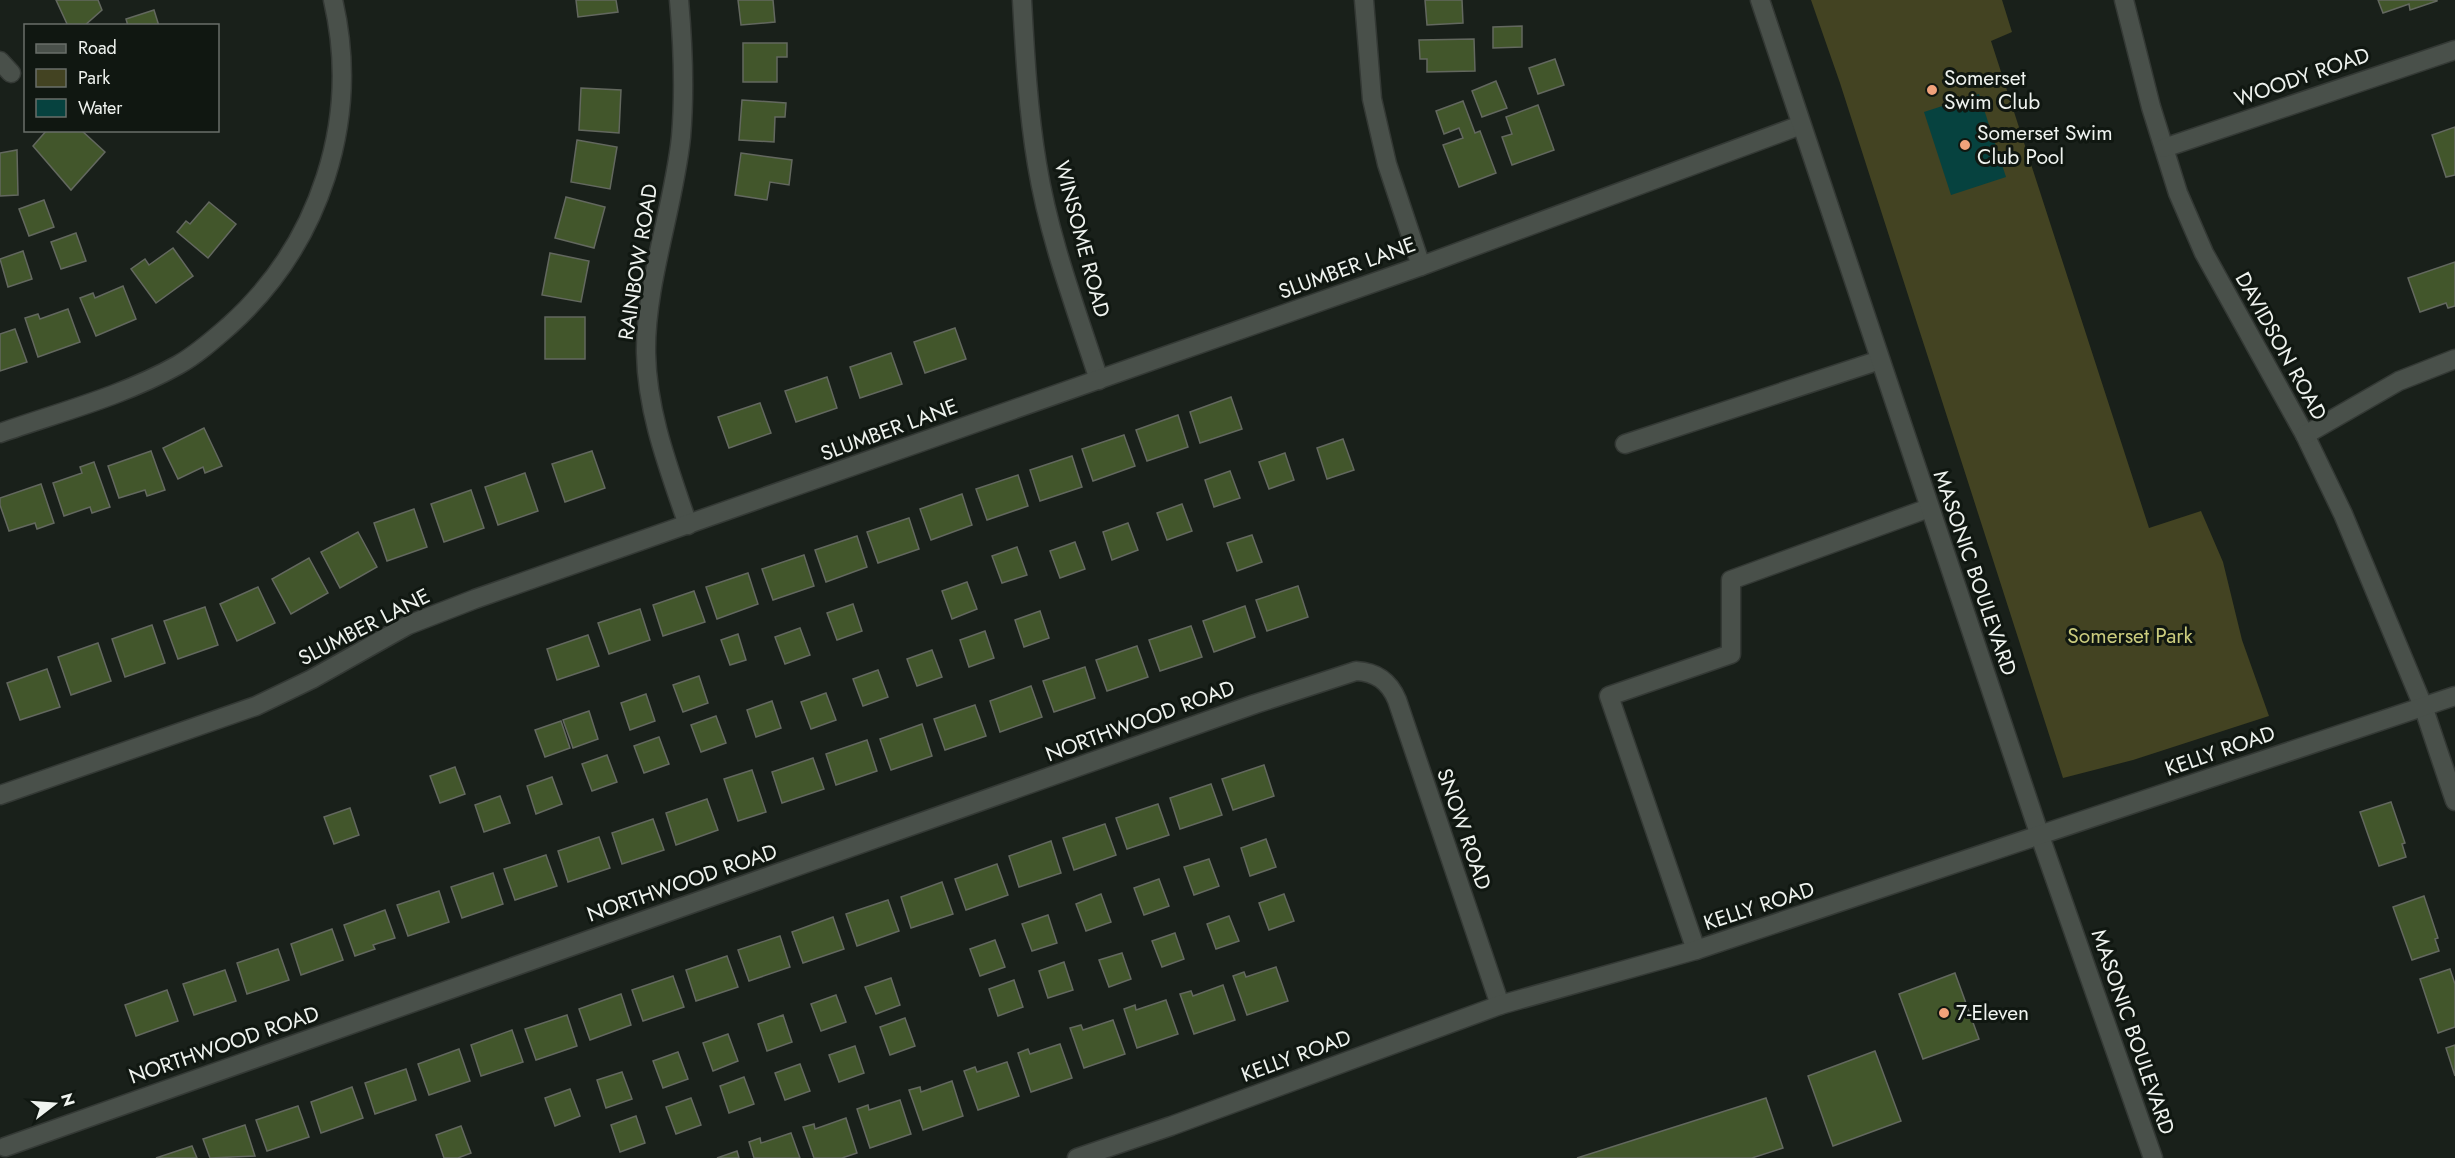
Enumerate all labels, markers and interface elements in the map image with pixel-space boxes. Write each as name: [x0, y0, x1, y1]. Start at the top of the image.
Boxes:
legend: [24, 24, 219, 132]
text: Road: [78, 35, 117, 61]
street label: WOODY ROAD: [2230, 40, 2374, 114]
place label: Somerset Swim Club: [1944, 63, 2040, 117]
text: Park: [78, 65, 110, 91]
marker: Somerset Swim Club: [1925, 83, 1939, 97]
text: Water: [78, 95, 123, 121]
place label: Somerset Swim Club Pool: [1977, 118, 2113, 172]
marker: Somerset Swim Club Pool: [1958, 138, 1972, 152]
street label: WINSOME ROAD: [1047, 157, 1117, 321]
street label: RAINBOW ROAD: [611, 182, 665, 342]
street label: SLUMBER LANE: [1274, 229, 1420, 307]
street label: DAVIDSON ROAD: [2228, 266, 2334, 426]
street label: SLUMBER LANE: [816, 391, 962, 469]
street label: MASONIC BOULEVARD: [1926, 466, 2024, 680]
street label: SLUMBER LANE: [293, 581, 435, 673]
park label: Somerset Park: [2067, 621, 2193, 651]
street label: NORTHWOOD ROAD: [1041, 673, 1239, 769]
street label: KELLY ROAD: [2161, 718, 2279, 784]
street label: SNOW ROAD: [1429, 764, 1499, 894]
street label: NORTHWOOD ROAD: [583, 836, 781, 930]
street label: KELLY ROAD: [1700, 874, 1818, 938]
street label: MASONIC BOULEVARD: [2084, 925, 2182, 1139]
street label: NORTHWOOD ROAD: [125, 998, 323, 1092]
place label: 7-Eleven: [1956, 998, 2029, 1028]
marker: 7-Eleven: [1937, 1006, 1951, 1020]
street label: KELLY ROAD: [1237, 1022, 1355, 1090]
north arrow: [24, 1074, 84, 1134]
text: N: [55, 1090, 81, 1109]

